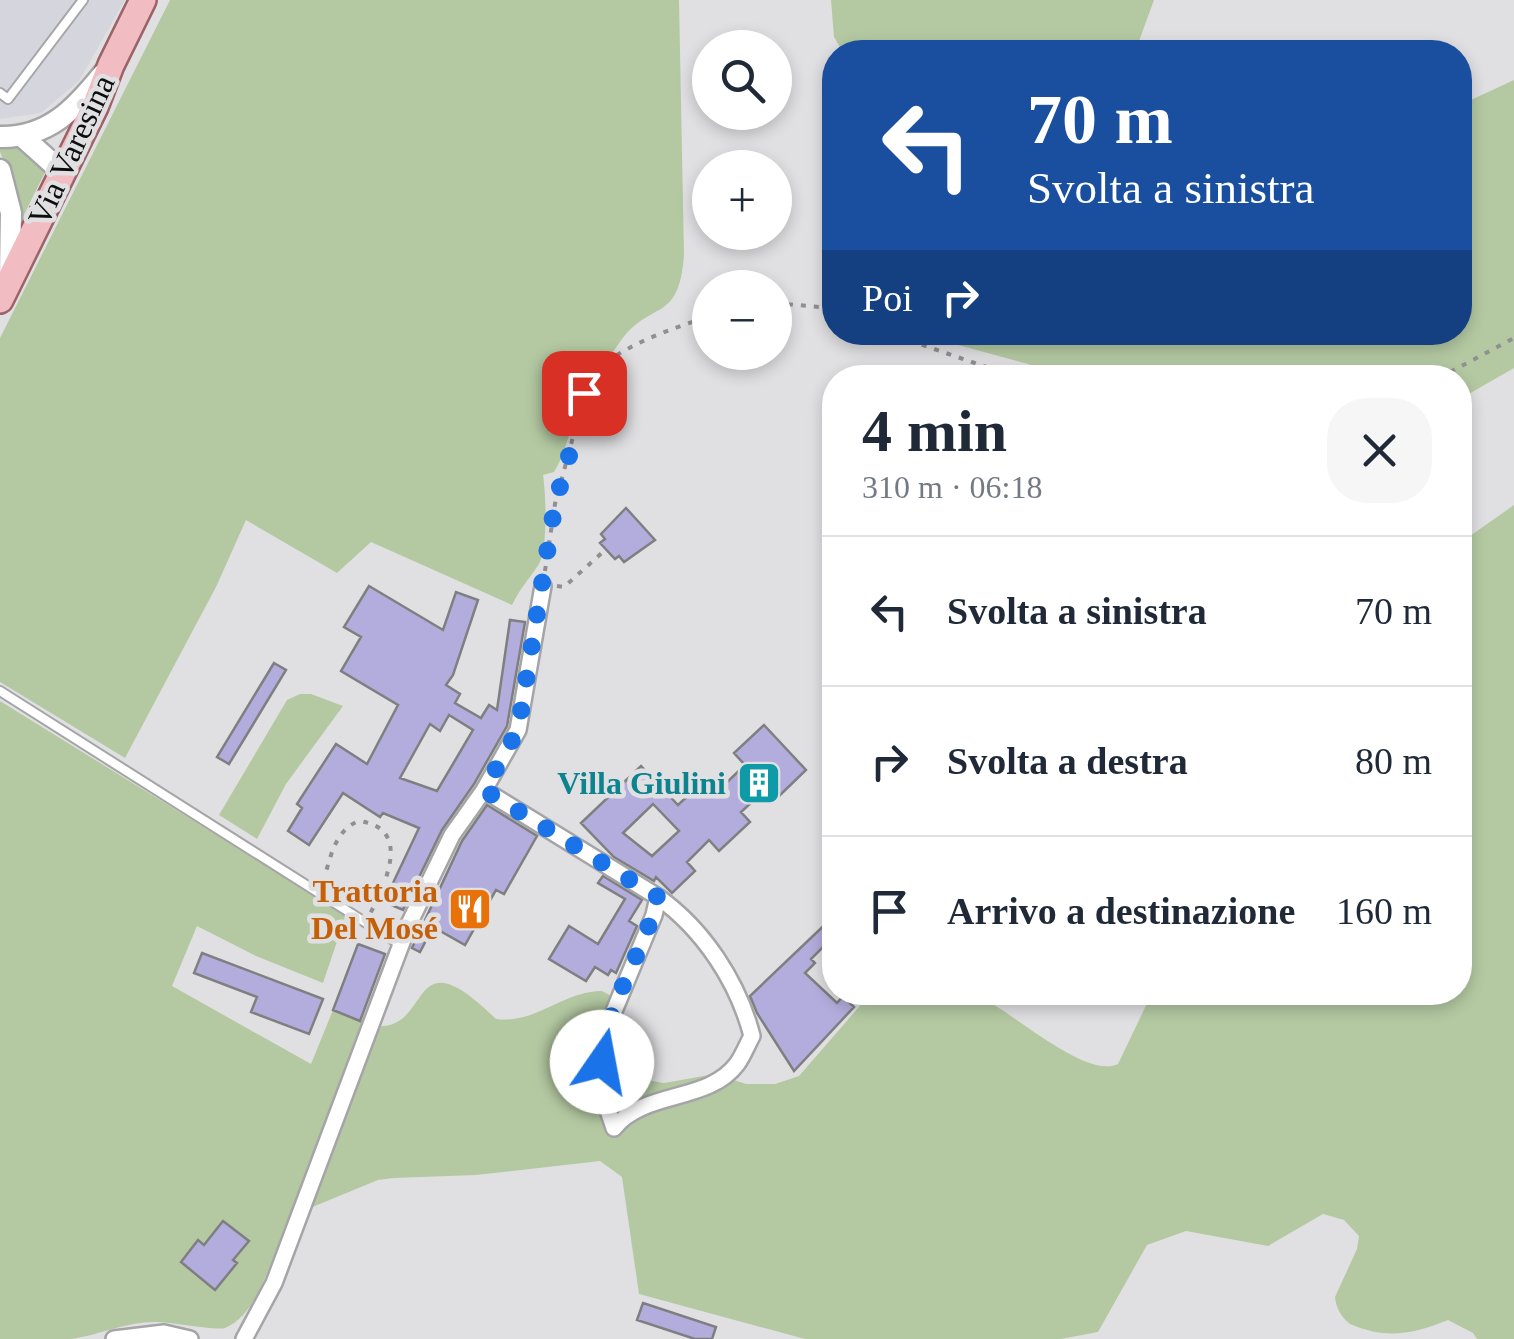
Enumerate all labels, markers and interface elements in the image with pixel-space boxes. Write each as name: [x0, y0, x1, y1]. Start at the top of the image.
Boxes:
map controls: [692, 30, 792, 370]
button: search: [692, 30, 792, 130]
street label: Via Varesina: [20, 69, 122, 231]
icon: left: [862, 80, 992, 210]
text: 70 m: [1027, 81, 1173, 158]
button: +: [692, 150, 792, 250]
text: Svolta a sinistra: [1027, 163, 1314, 213]
button: −: [692, 270, 792, 370]
icon: right: [933, 270, 988, 325]
text: Poi: [862, 277, 913, 319]
pin: [542, 351, 627, 436]
icon: arrive: [557, 366, 612, 421]
text: 4 min: [862, 398, 1007, 464]
button: close: [1327, 398, 1432, 503]
text: 310 m · 06:18: [862, 469, 1042, 505]
icon: left: [862, 584, 917, 639]
text: Svolta a sinistra: [947, 590, 1207, 632]
text: 70 m: [1355, 590, 1432, 632]
icon: right: [862, 734, 917, 789]
text: Svolta a destra: [947, 740, 1188, 782]
text: 80 m: [1355, 740, 1432, 782]
building icon: Villa Giulini: [736, 760, 782, 806]
place label: Villa Giulini: [557, 765, 726, 801]
place label: Trattoria Del Mosé: [311, 873, 438, 946]
icon: arrive: [862, 884, 917, 939]
restaurant icon: Trattoria Del Mosé: [447, 886, 493, 932]
text: Arrivo a destinazione: [947, 890, 1295, 932]
text: 160 m: [1336, 890, 1432, 932]
position arrow: [550, 1010, 654, 1114]

